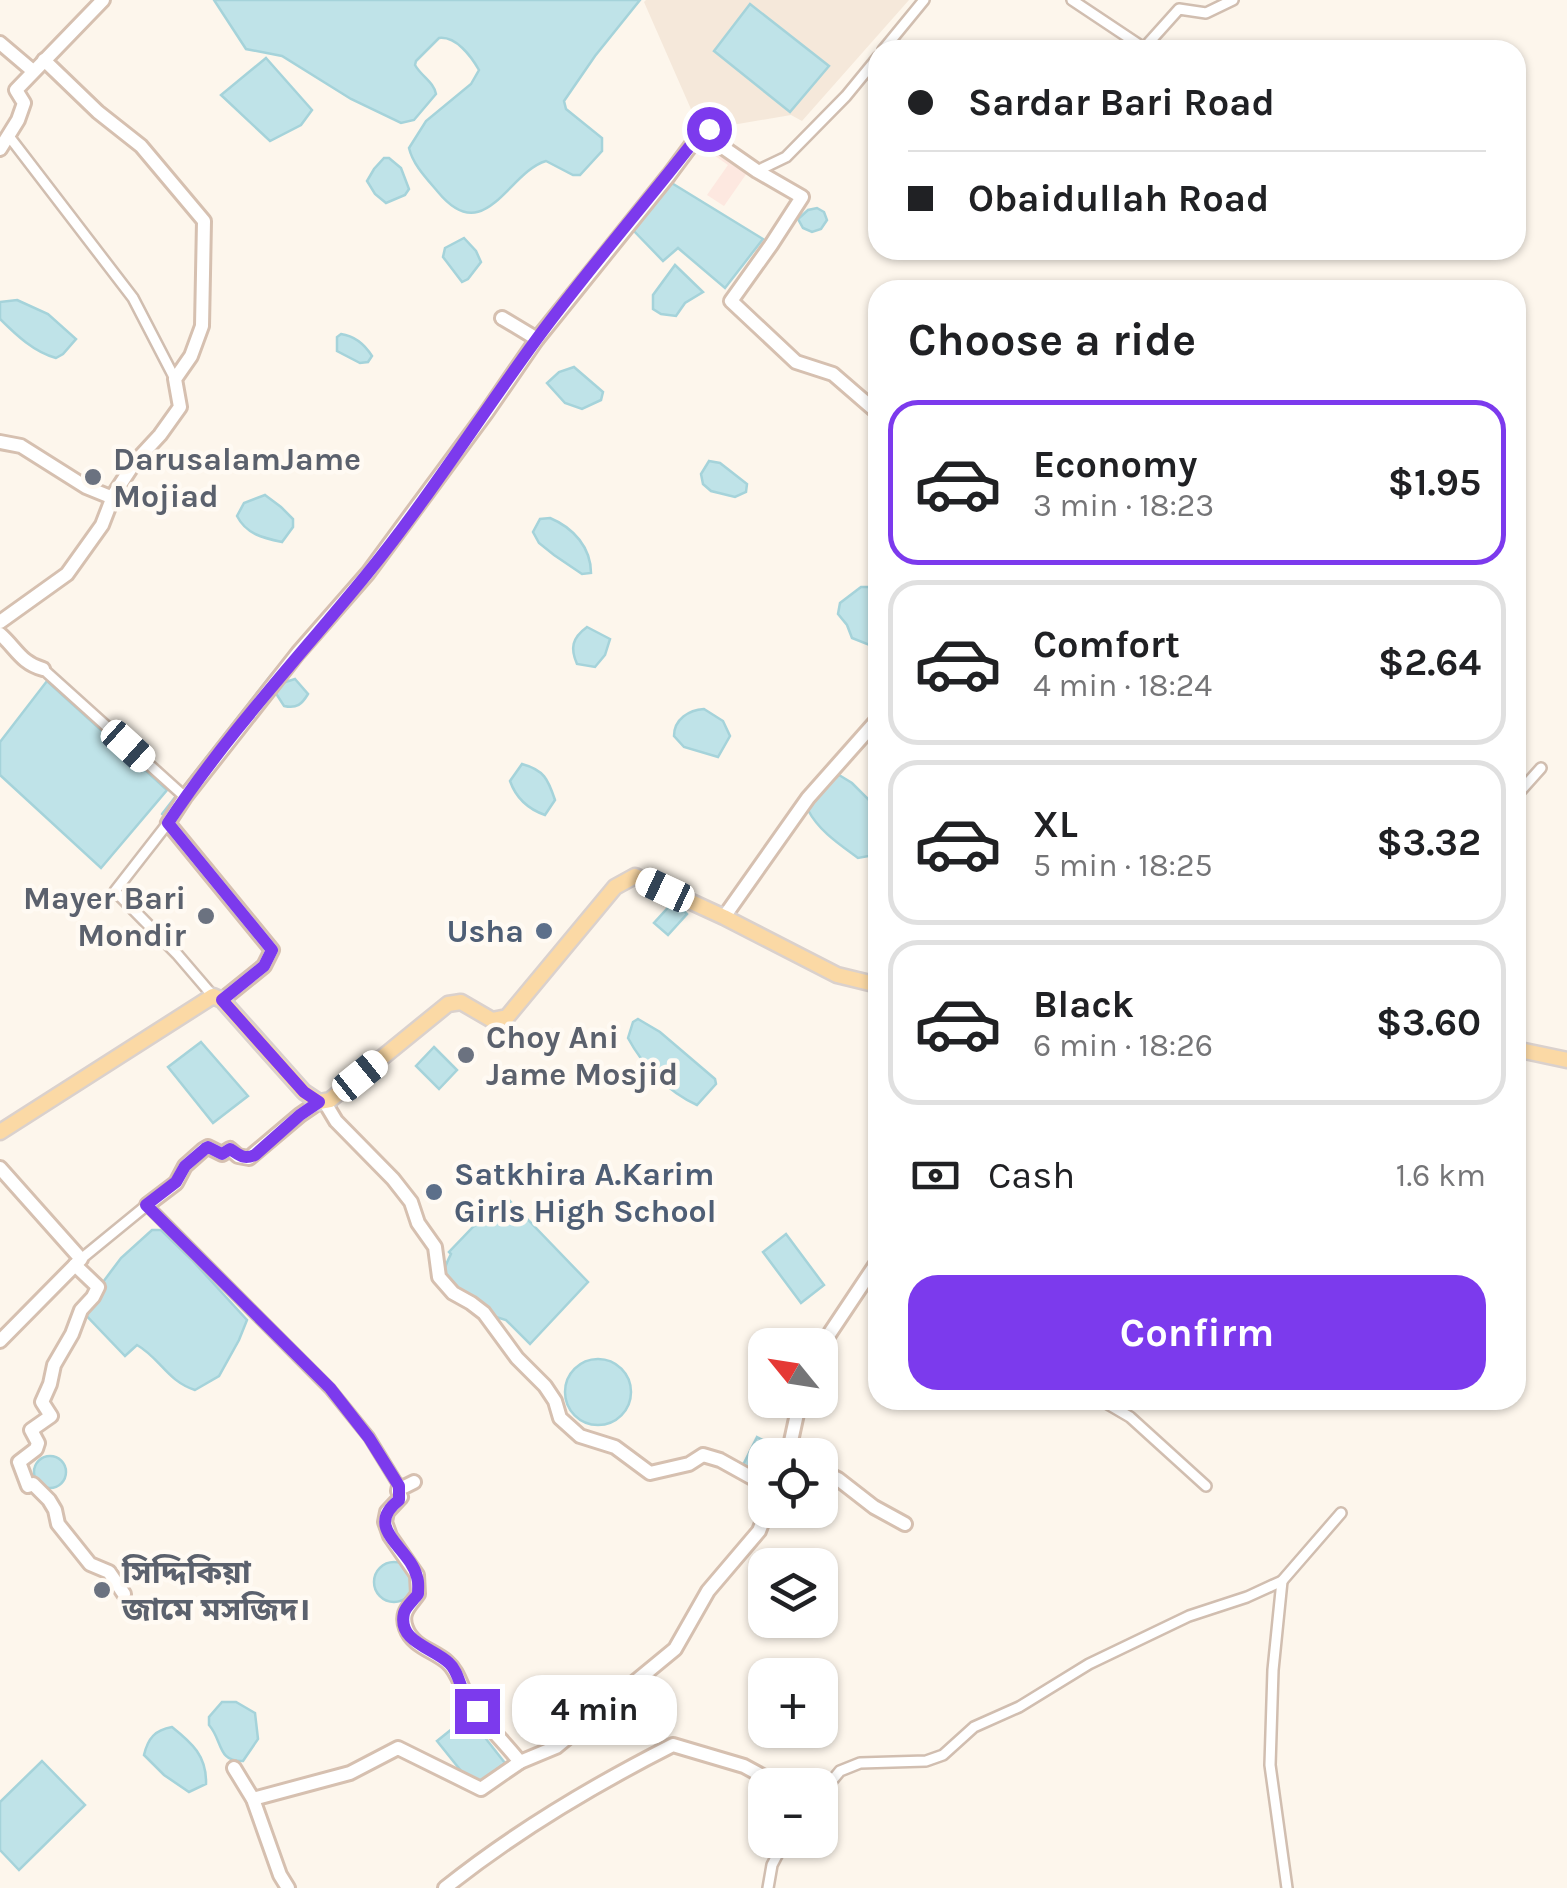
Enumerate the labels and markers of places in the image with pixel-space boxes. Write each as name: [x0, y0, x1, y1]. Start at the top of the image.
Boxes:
place label: DarusalamJame Mojiad: [113, 441, 361, 515]
marker: DarusalamJame Mojiad: [82, 466, 104, 488]
place label: Mayer Bari Mondir: [23, 880, 186, 954]
marker: Mayer Bari Mondir: [195, 905, 217, 927]
place label: Usha: [446, 913, 524, 950]
marker: Usha: [533, 920, 555, 942]
place label: Choy Ani Jame Mosjid: [486, 1019, 678, 1093]
marker: Choy Ani Jame Mosjid: [455, 1044, 477, 1066]
place label: Satkhira A.Karim Girls High School: [454, 1156, 716, 1230]
marker: Satkhira A.Karim Girls High School: [423, 1181, 445, 1203]
place label: সিদ্দিকিয়া জামে মসজিদ।: [121, 1554, 310, 1628]
marker: সিদ্দিকিয়া জামে মসজিদ।: [91, 1579, 113, 1601]

